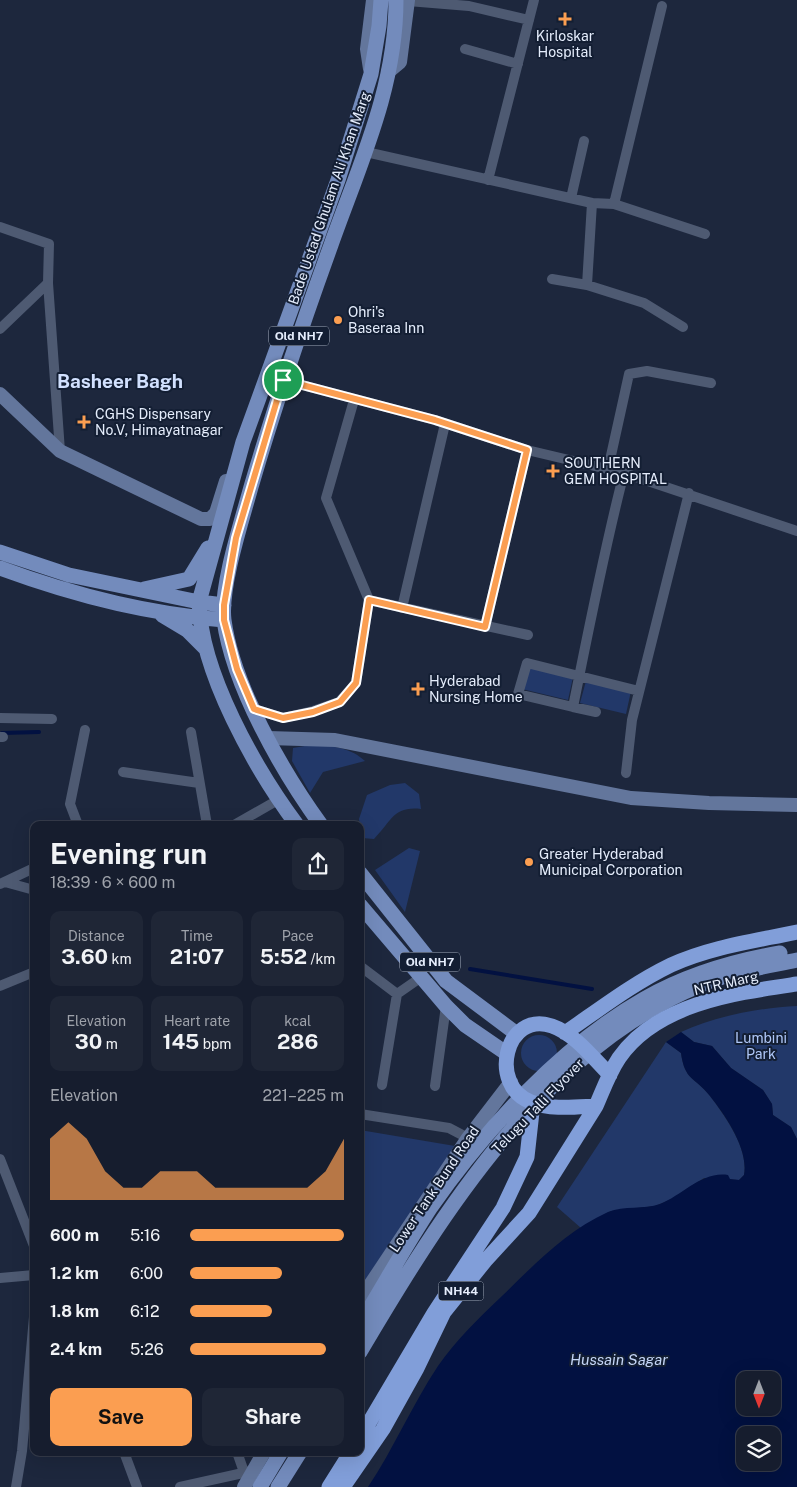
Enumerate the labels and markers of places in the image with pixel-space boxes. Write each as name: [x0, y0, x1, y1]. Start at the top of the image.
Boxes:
marker: Kirloskar Hospital: [558, 12, 572, 26]
place label: Kirloskar Hospital: [536, 28, 594, 60]
place label: Ohri's Baseraa Inn: [348, 304, 424, 336]
marker: Ohri's Baseraa Inn: [332, 314, 344, 326]
pin: [262, 359, 304, 401]
place label: CGHS Dispensary No.V, Himayatnagar: [95, 406, 223, 438]
marker: CGHS Dispensary No.V, Himayatnagar: [77, 415, 91, 429]
place label: SOUTHERN GEM HOSPITAL: [564, 455, 667, 487]
marker: SOUTHERN GEM HOSPITAL: [546, 464, 560, 478]
place label: Hyderabad Nursing Home: [429, 673, 523, 705]
marker: Hyderabad Nursing Home: [411, 682, 425, 696]
place label: Greater Hyderabad Municipal Corporation: [539, 846, 683, 878]
marker: Greater Hyderabad Municipal Corporation: [523, 856, 535, 868]

